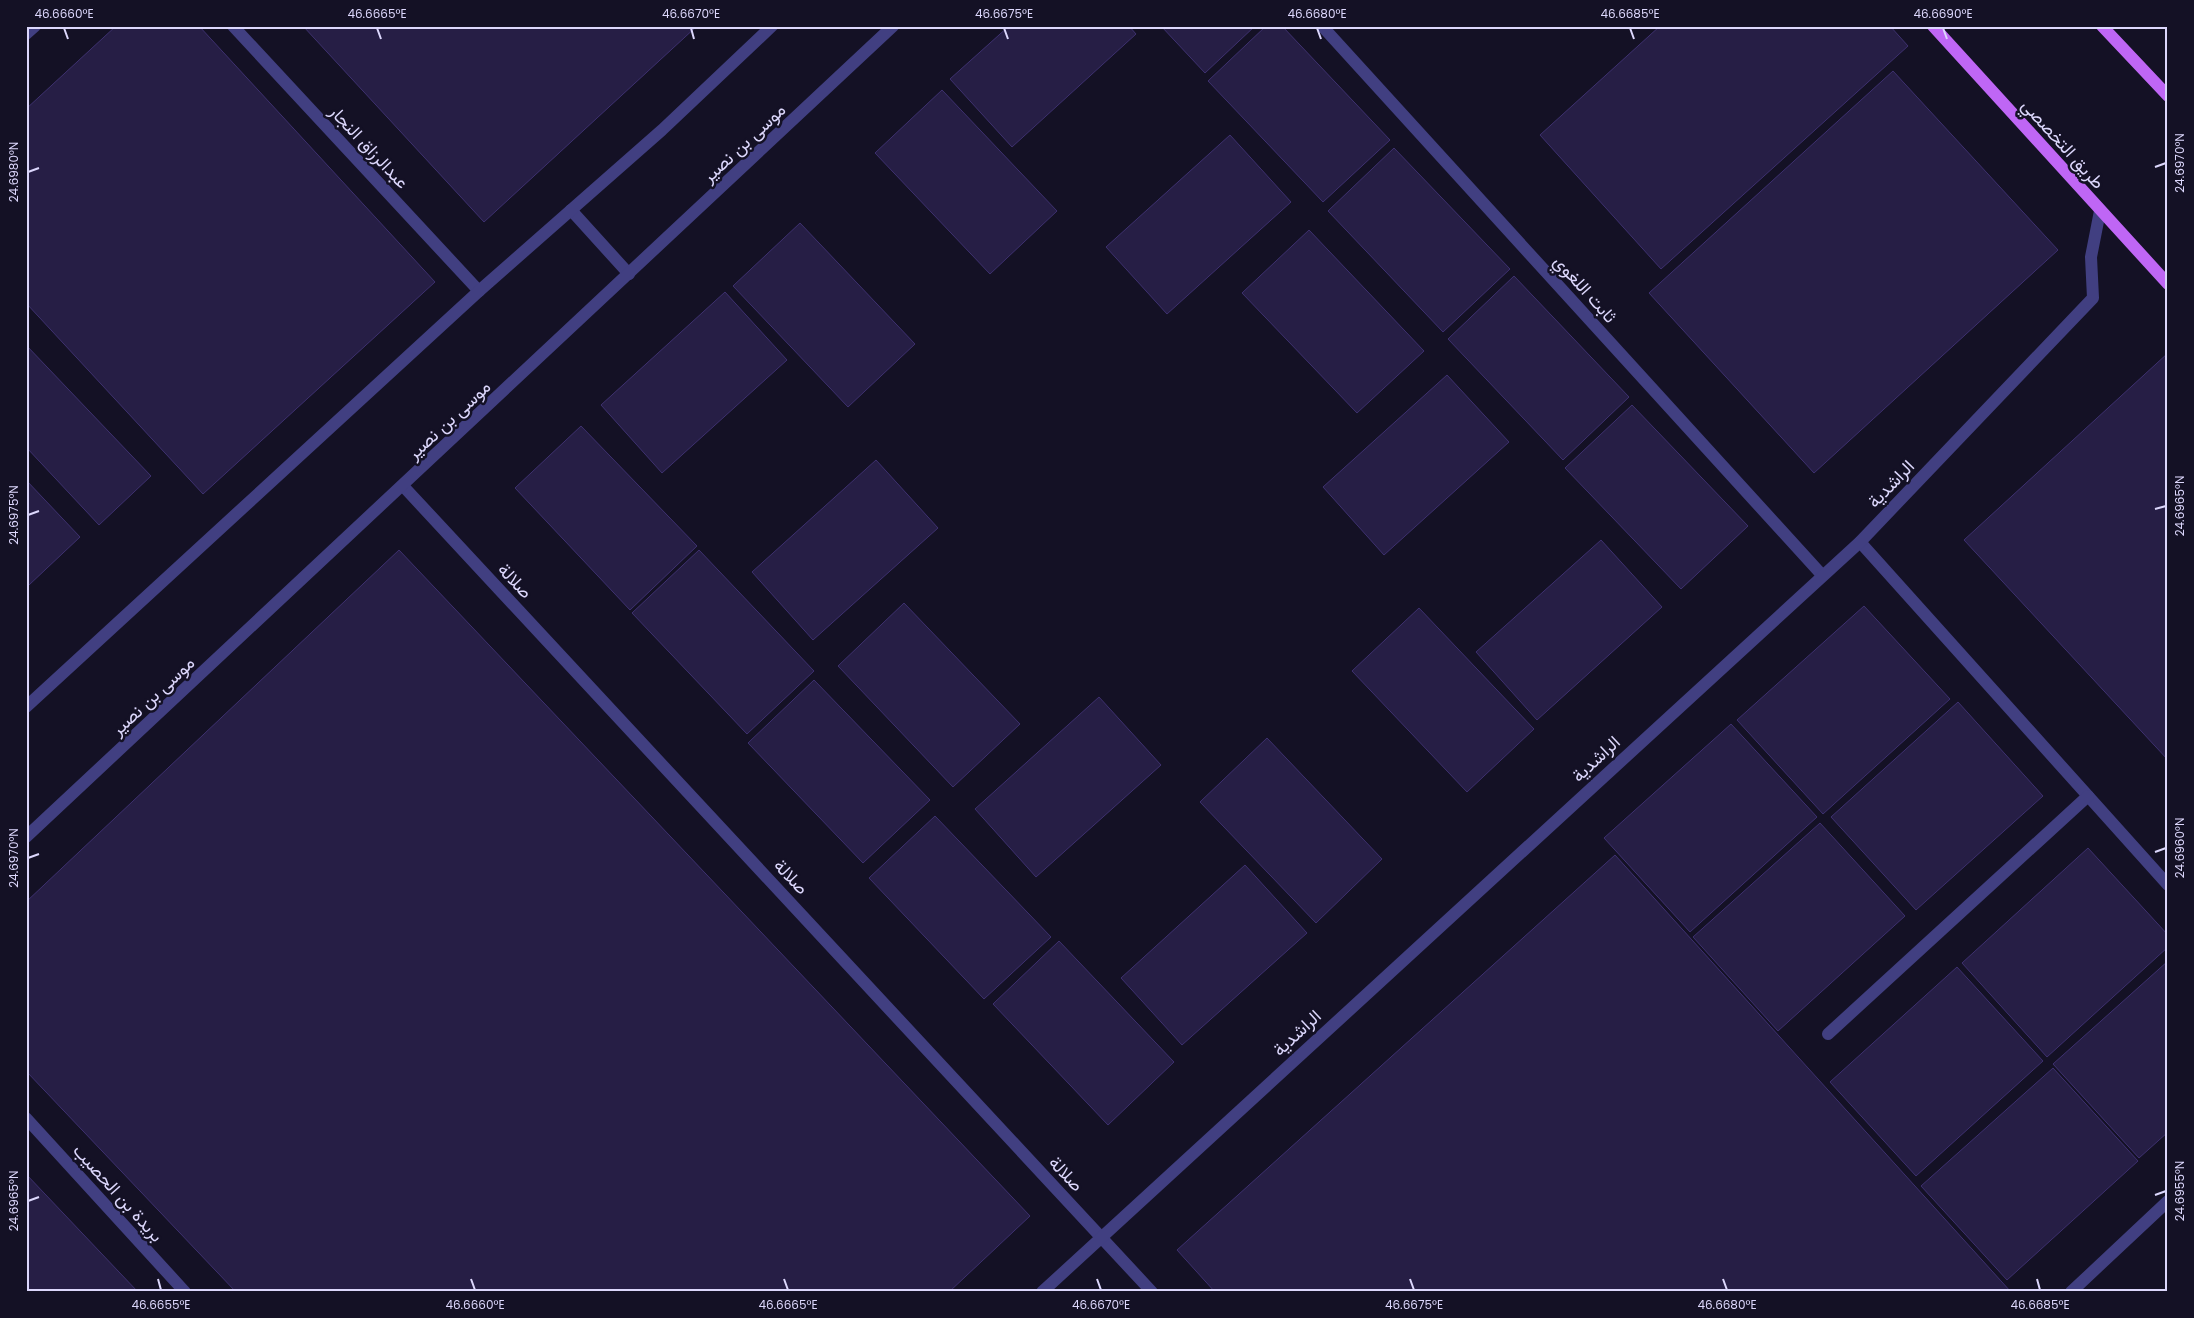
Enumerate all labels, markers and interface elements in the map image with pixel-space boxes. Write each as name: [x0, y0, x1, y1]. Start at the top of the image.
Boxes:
text: 46.6660°E: [34, 5, 94, 22]
text: 46.6665°E: [347, 5, 407, 22]
text: 46.6670°E: [662, 5, 720, 22]
text: 46.6675°E: [975, 5, 1033, 22]
text: 46.6680°E: [1287, 5, 1347, 22]
text: 46.6685°E: [1600, 5, 1660, 22]
text: 46.6690°E: [1913, 5, 1973, 22]
street label: طريق التخصصي: [2014, 93, 2111, 196]
street label: موسى بن نصير: [696, 97, 791, 189]
street label: عبدالرزاق النجار: [323, 99, 415, 194]
text: 24.6970°N: [2171, 133, 2188, 193]
text: 24.6980°N: [5, 142, 22, 202]
street label: ثابت اللغوي: [1546, 249, 1623, 330]
street label: موسى بن نصير: [401, 374, 496, 466]
street label: الراشدية: [1862, 454, 1920, 513]
text: 24.6965°N: [2171, 476, 2188, 536]
text: 24.6975°N: [5, 485, 22, 545]
street label: صلالة: [492, 557, 538, 604]
street label: موسى بن نصير: [105, 650, 200, 742]
street label: الراشدية: [1566, 730, 1625, 788]
text: 24.6960°N: [2171, 818, 2188, 878]
text: 24.6970°N: [5, 828, 22, 888]
street label: صلالة: [768, 853, 814, 900]
street label: الراشدية: [1267, 1004, 1326, 1062]
street label: بريدة بن الحصيب: [68, 1138, 169, 1247]
street label: صلالة: [1043, 1150, 1089, 1197]
text: 24.6955°N: [2171, 1161, 2188, 1221]
text: 24.6965°N: [5, 1171, 22, 1231]
text: 46.6655°E: [131, 1296, 191, 1313]
text: 46.6660°E: [445, 1296, 505, 1313]
text: 46.6665°E: [758, 1296, 818, 1313]
text: 46.6670°E: [1072, 1296, 1130, 1313]
text: 46.6675°E: [1385, 1296, 1443, 1313]
text: 46.6680°E: [1697, 1296, 1757, 1313]
text: 46.6685°E: [2010, 1296, 2070, 1313]

